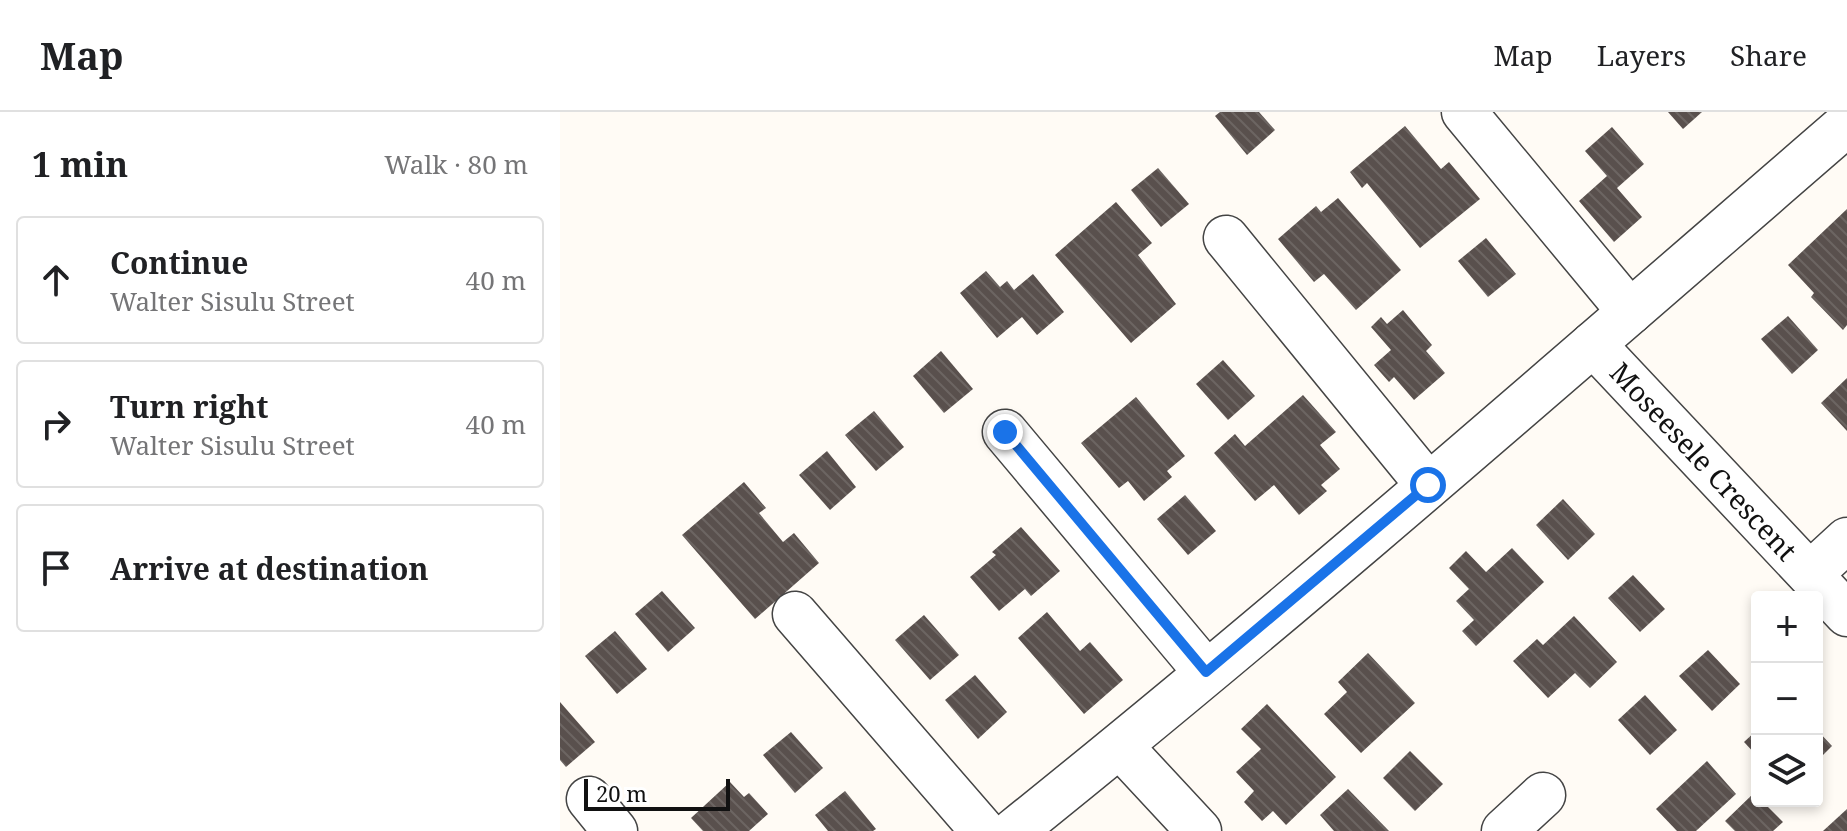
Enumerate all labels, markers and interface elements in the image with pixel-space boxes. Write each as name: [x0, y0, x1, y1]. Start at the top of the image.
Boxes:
text: Map: [40, 29, 124, 81]
text: Map: [1494, 36, 1553, 74]
text: Layers: [1597, 36, 1686, 74]
text: Share: [1730, 36, 1807, 74]
text: 1 min: [32, 141, 128, 187]
text: Walk · 80 m: [384, 146, 528, 182]
text: Continue: [110, 242, 248, 283]
icon: ahead: [34, 258, 78, 302]
text: 40 m: [466, 262, 526, 298]
text: Walter Sisulu Street: [110, 283, 355, 319]
street label: Moseesele Crescent: [1602, 354, 1806, 568]
text: Turn right: [110, 386, 268, 427]
icon: right: [34, 402, 78, 446]
text: 40 m: [466, 406, 526, 442]
route end: [987, 414, 1023, 450]
text: Walter Sisulu Street: [110, 427, 355, 463]
route start: [1410, 467, 1446, 503]
icon: arrive: [34, 546, 78, 590]
text: Arrive at destination: [110, 548, 429, 589]
map controls: [1751, 591, 1823, 807]
button: +: [1751, 591, 1823, 663]
button: −: [1751, 663, 1823, 735]
button: layers: [1751, 735, 1823, 807]
scale bar: [584, 775, 730, 811]
text: 20 m: [596, 778, 647, 808]

